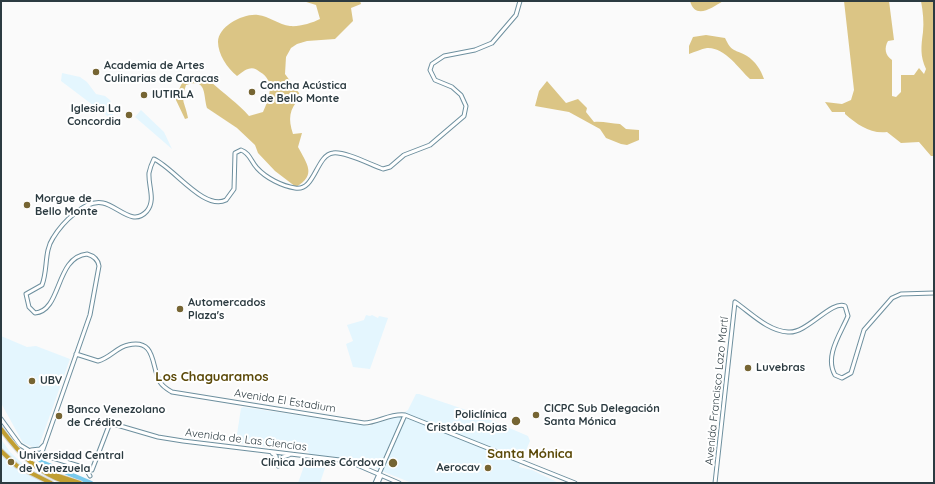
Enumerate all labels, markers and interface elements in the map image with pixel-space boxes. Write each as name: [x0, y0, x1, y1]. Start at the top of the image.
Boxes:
place label: Academia de Artes Culinarias de Caracas: [104, 59, 219, 85]
marker: Academia de Artes Culinarias de Caracas: [91, 67, 101, 77]
place label: Concha Acústica de Bello Monte: [260, 79, 347, 105]
marker: Concha Acústica de Bello Monte: [247, 87, 257, 97]
place label: IUTIRLA: [152, 88, 193, 102]
marker: IUTIRLA: [139, 90, 149, 100]
place label: Iglesia La Concordia: [67, 102, 121, 128]
marker: Iglesia La Concordia: [124, 110, 134, 120]
place label: Morgue de Bello Monte: [35, 192, 98, 218]
marker: Morgue de Bello Monte: [22, 200, 32, 210]
place label: Automercados Plaza's: [188, 296, 266, 322]
marker: Automercados Plaza's: [175, 304, 185, 314]
street label: Avenida Francisco Lazo Martí: [703, 316, 731, 466]
place label: Luvebras: [756, 361, 805, 375]
marker: Luvebras: [743, 363, 753, 373]
district label: Los Chaguaramos: [155, 369, 269, 385]
place label: UBV: [40, 374, 62, 388]
marker: UBV: [27, 376, 37, 386]
street label: Avenida El Estadium: [233, 386, 337, 416]
place label: CICPC Sub Delegación Santa Mónica: [544, 402, 660, 428]
place label: Banco Venezolano de Crédito: [67, 403, 165, 429]
place label: Policlínica Cristóbal Rojas: [427, 408, 507, 434]
marker: CICPC Sub Delegación Santa Mónica: [531, 410, 541, 420]
marker: Banco Venezolano de Crédito: [54, 411, 64, 421]
marker: Policlínica Cristóbal Rojas: [510, 415, 522, 427]
street label: Avenida de Las Ciencias: [184, 426, 308, 454]
district label: Santa Mónica: [487, 446, 573, 462]
place label: Universidad Central de Venezuela: [19, 449, 124, 475]
place label: Clínica Jaimes Córdova: [261, 456, 384, 470]
marker: Universidad Central de Venezuela: [6, 457, 16, 467]
marker: Clínica Jaimes Córdova: [387, 457, 399, 469]
place label: Aerocav: [436, 461, 480, 475]
marker: Aerocav: [483, 463, 493, 473]

